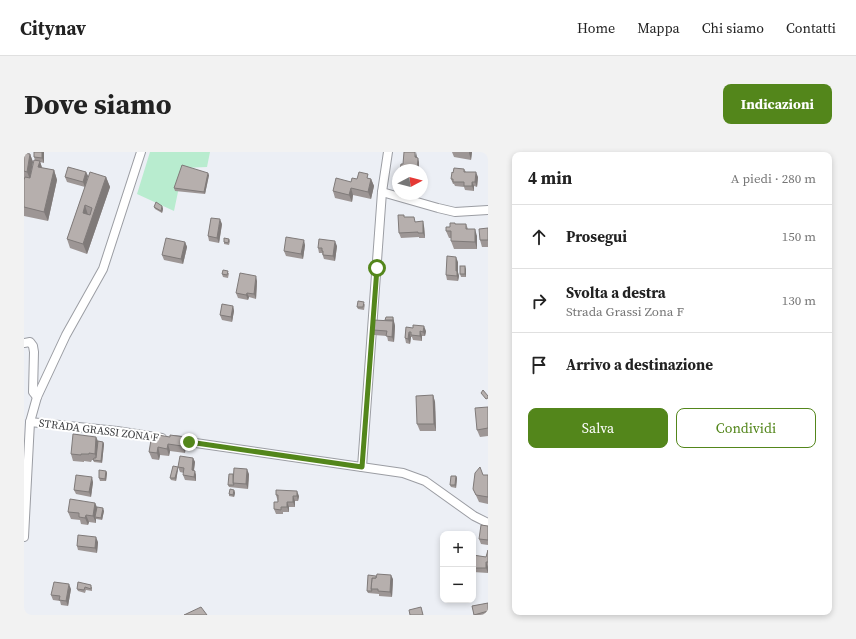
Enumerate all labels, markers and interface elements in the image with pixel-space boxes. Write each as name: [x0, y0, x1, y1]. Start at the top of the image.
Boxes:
text: Citynav: [20, 15, 86, 41]
text: Home: [577, 18, 615, 38]
text: Mappa: [637, 18, 680, 38]
text: Chi siamo: [702, 18, 764, 38]
text: Contatti: [786, 18, 836, 38]
button: Indicazioni: [723, 84, 832, 124]
text: Dove siamo: [24, 85, 171, 123]
north arrow: [392, 164, 428, 200]
text: 4 min: [528, 166, 572, 190]
text: A piedi · 280 m: [731, 170, 816, 187]
icon: ahead: [528, 226, 550, 248]
text: Prosegui: [566, 226, 627, 247]
text: 150 m: [782, 228, 816, 245]
route start: [368, 259, 386, 277]
text: Svolta a destra: [566, 282, 666, 303]
icon: right: [528, 290, 550, 312]
text: 130 m: [782, 292, 816, 309]
text: Strada Grassi Zona F: [566, 303, 684, 320]
icon: arrive: [528, 354, 550, 376]
text: Arrivo a destinazione: [566, 354, 713, 375]
button: Salva: [528, 408, 668, 448]
button: Condividi: [676, 408, 816, 448]
street label: STRADA GRASSI ZONA F: [38, 416, 160, 445]
route end: [180, 433, 198, 451]
map controls: [440, 531, 476, 603]
button: +: [440, 531, 476, 567]
button: −: [440, 567, 476, 603]

